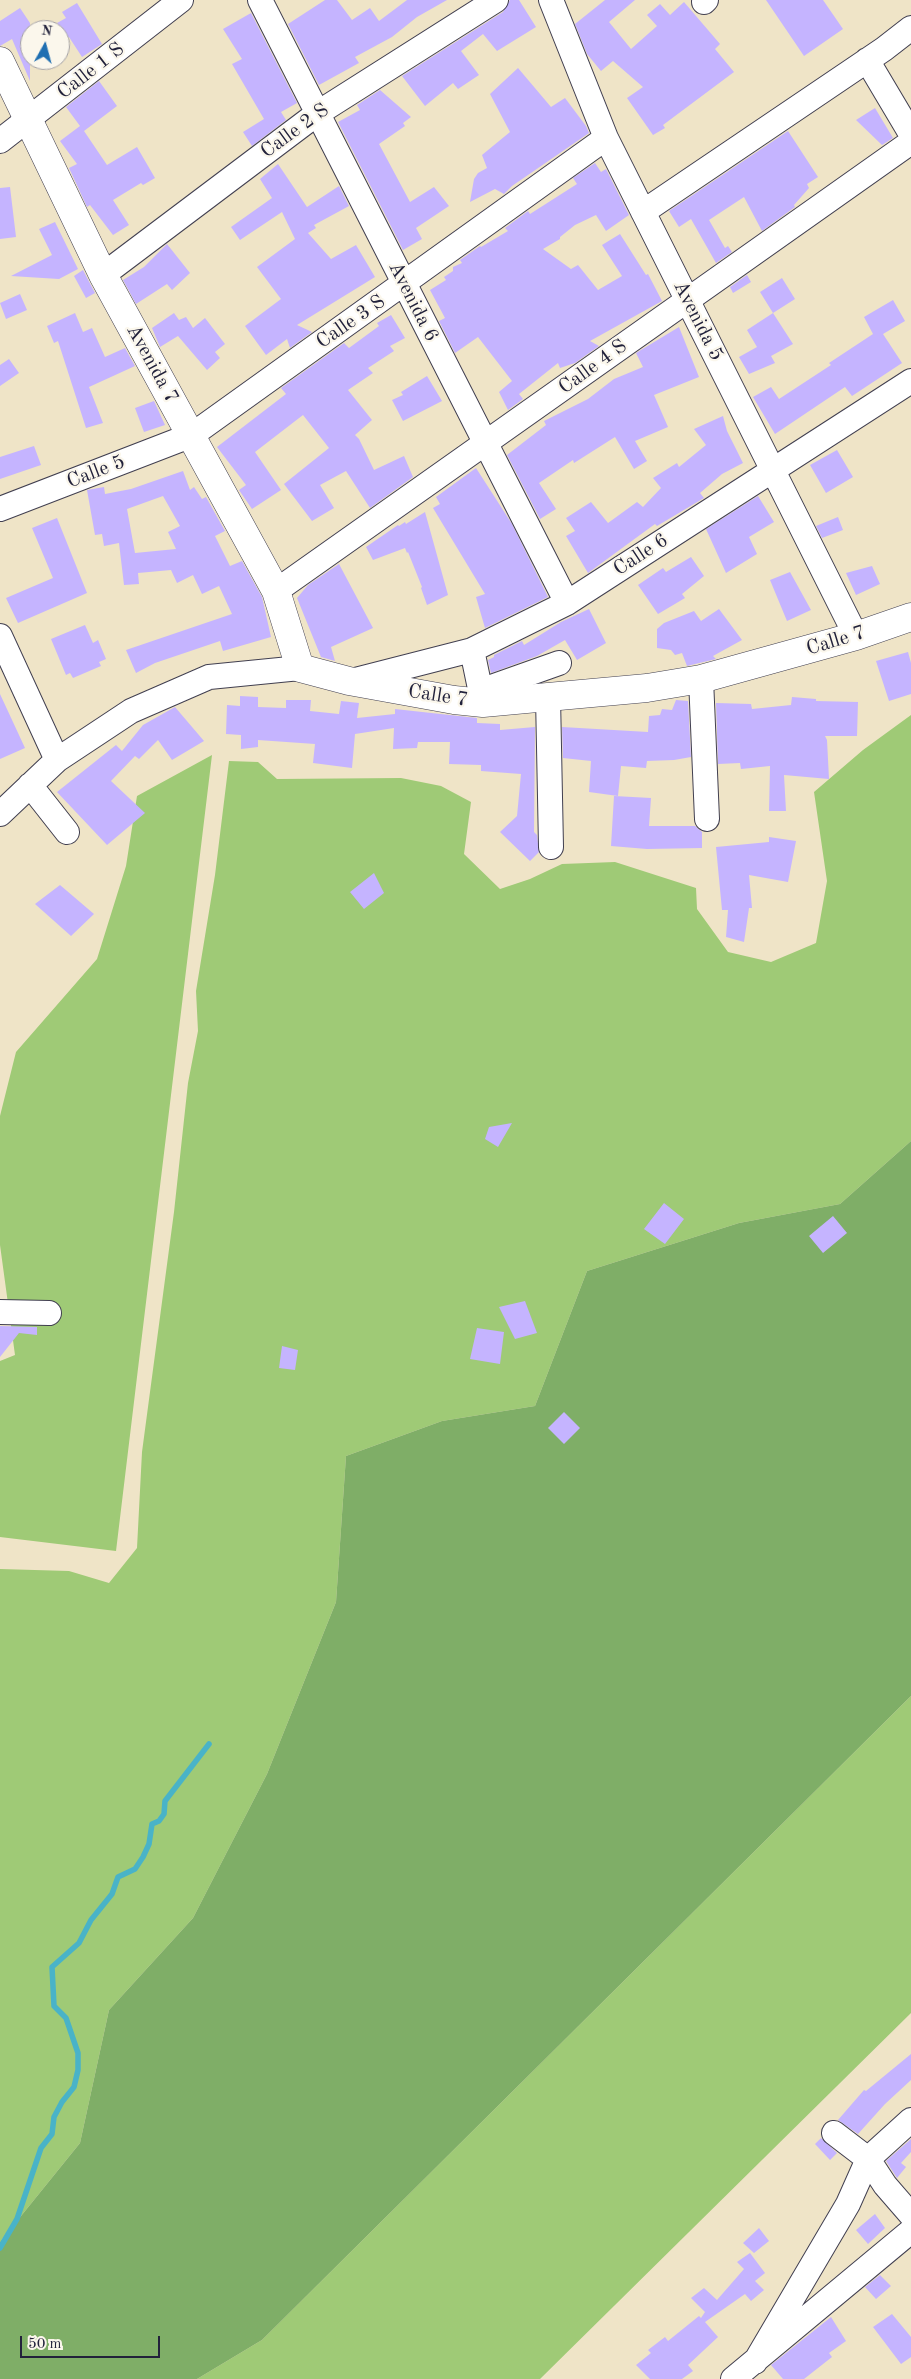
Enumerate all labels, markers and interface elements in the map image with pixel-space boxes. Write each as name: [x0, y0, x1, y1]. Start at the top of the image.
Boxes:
north arrow: [20, 20, 70, 70]
text: N: [41, 24, 53, 39]
street label: Calle 1 S: [53, 37, 129, 105]
street label: Calle 2 S: [256, 98, 334, 164]
street label: Avenida 6: [383, 258, 443, 346]
street label: Avenida 5: [668, 277, 728, 365]
street label: Calle 3 S: [312, 290, 390, 354]
street label: Avenida 7: [121, 320, 183, 408]
street label: Calle 4 S: [554, 334, 632, 400]
street label: Calle 5: [63, 450, 129, 494]
street label: Calle 6: [609, 528, 673, 582]
street label: Calle 7: [804, 621, 868, 661]
street label: Calle 7: [406, 679, 470, 713]
scale bar: [22, 2326, 162, 2358]
text: 50 m: [28, 2337, 62, 2352]

